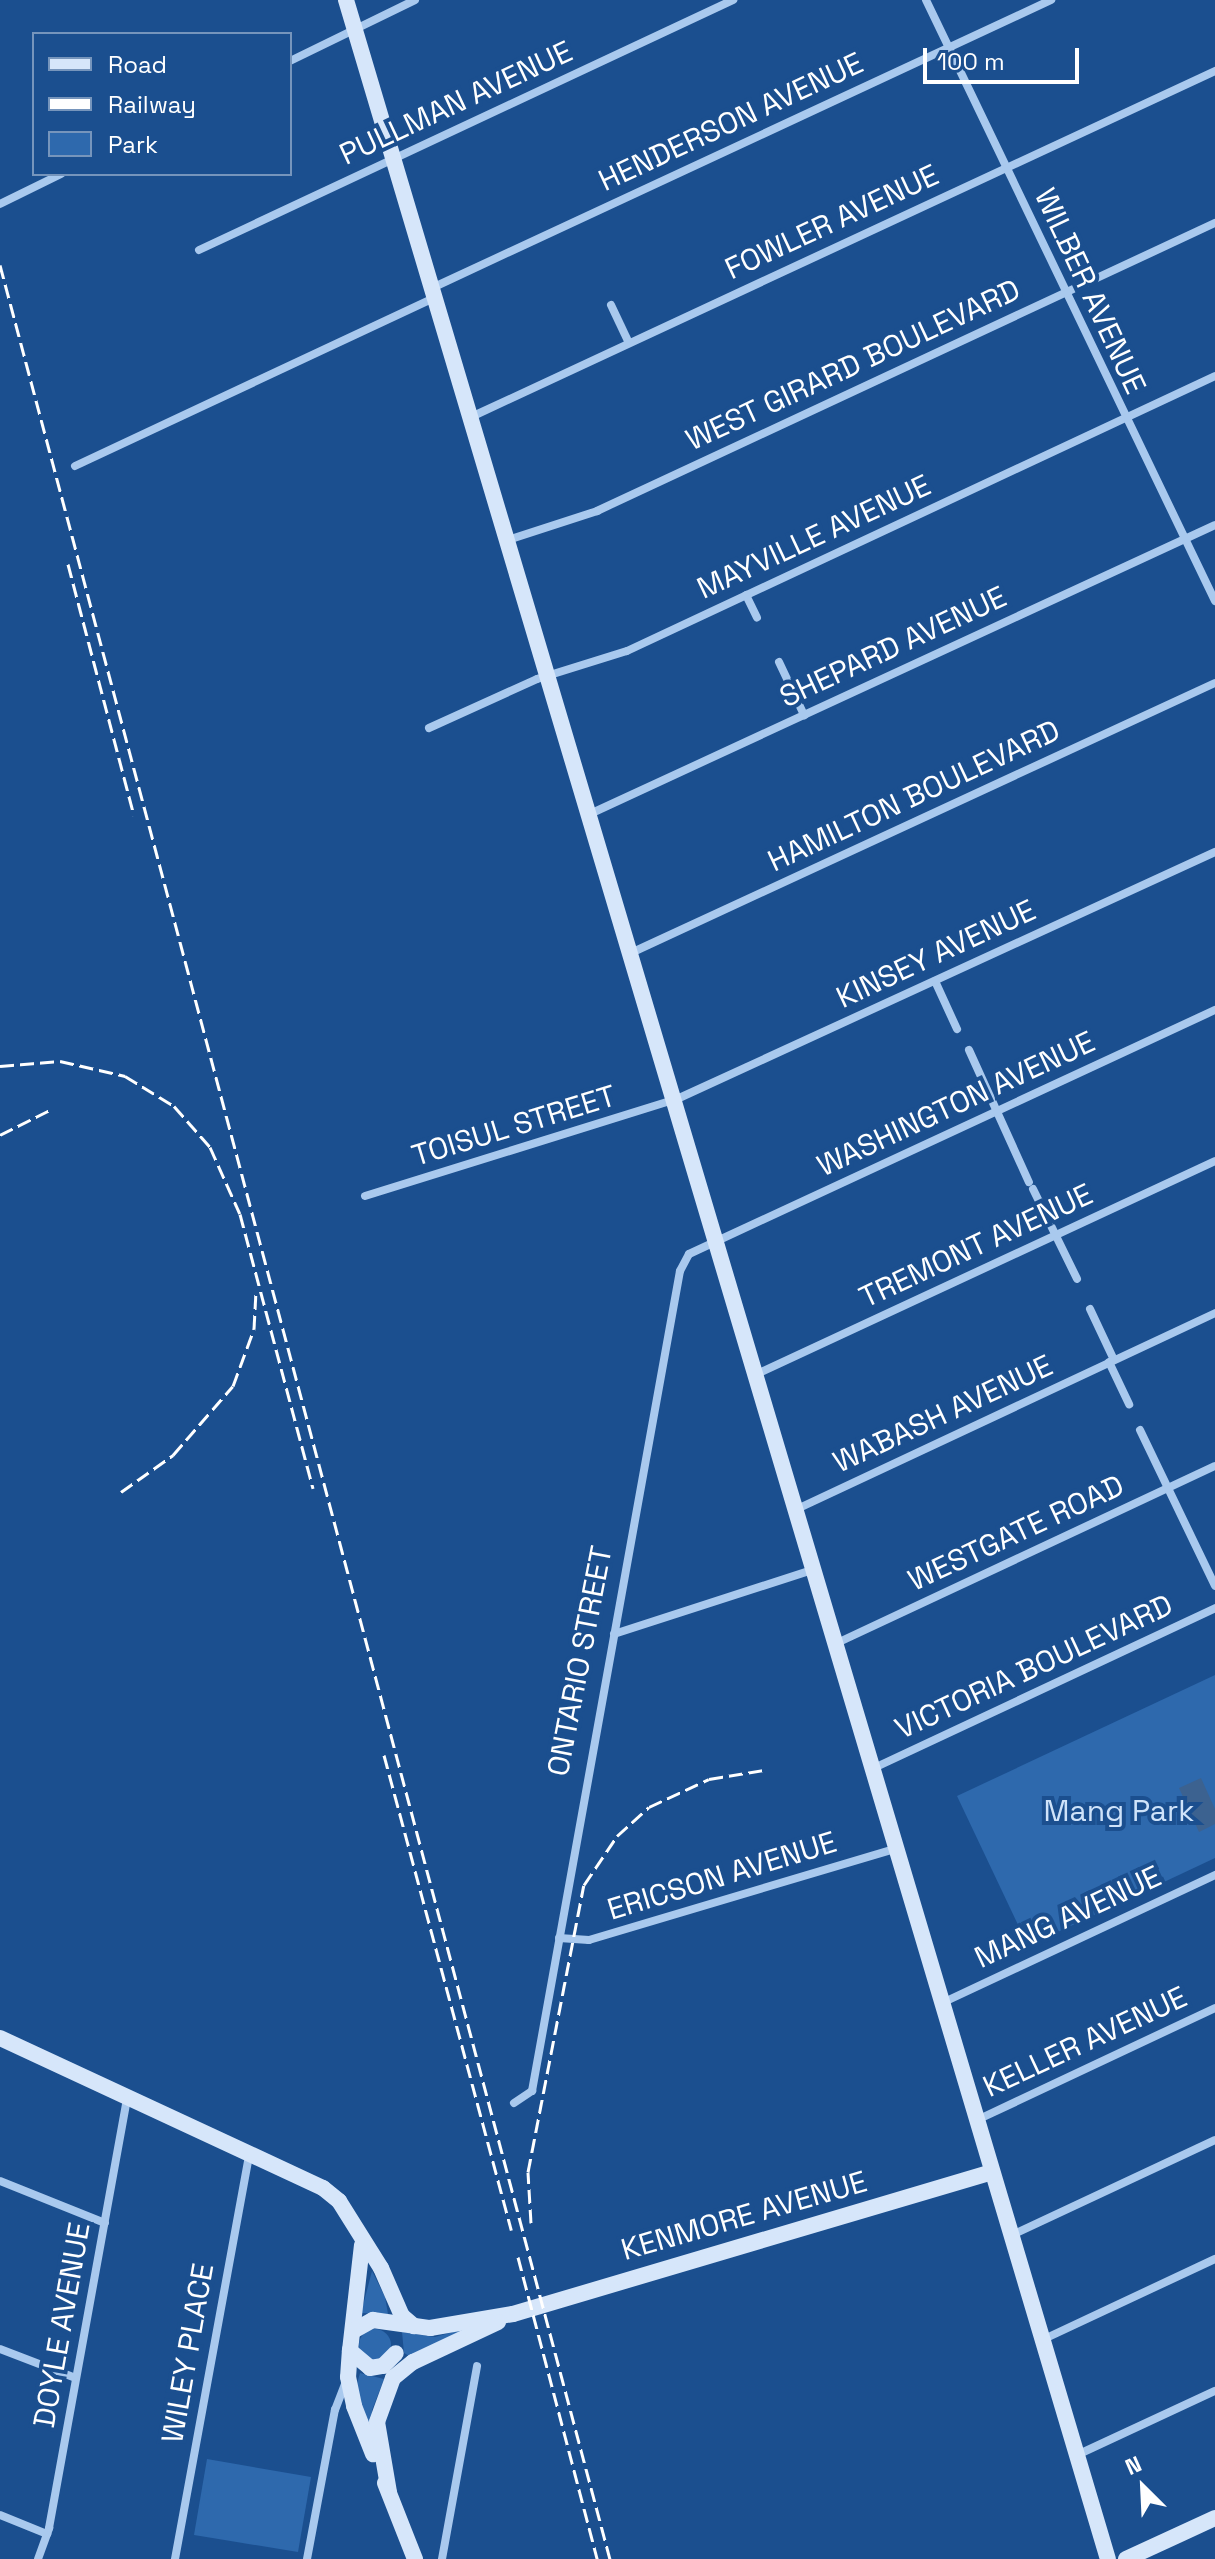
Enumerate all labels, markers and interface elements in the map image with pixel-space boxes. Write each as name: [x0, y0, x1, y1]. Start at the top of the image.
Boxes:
legend: [32, 32, 292, 176]
scale bar: [927, 32, 1083, 82]
street label: PULLMAN AVENUE: [334, 33, 578, 173]
street label: HENDERSON AVENUE: [593, 45, 869, 199]
text: 100 m: [937, 46, 1005, 77]
text: Road: [108, 49, 167, 80]
text: Railway: [108, 89, 196, 120]
text: Park: [108, 129, 158, 160]
street label: FOWLER AVENUE: [719, 157, 945, 287]
street label: WILBER AVENUE: [1027, 182, 1153, 400]
street label: WEST GIRARD BOULEVARD: [680, 271, 1026, 459]
street label: MAYVILLE AVENUE: [691, 467, 937, 607]
street label: SHEPARD AVENUE: [774, 579, 1012, 715]
street label: HAMILTON BOULEVARD: [762, 713, 1066, 879]
street label: KINSEY AVENUE: [830, 892, 1042, 1016]
street label: WASHINGTON AVENUE: [811, 1024, 1101, 1184]
street label: TOISUL STREET: [407, 1078, 621, 1174]
street label: TREMONT AVENUE: [853, 1176, 1099, 1316]
street label: WABASH AVENUE: [827, 1347, 1059, 1481]
street label: WESTGATE ROAD: [903, 1467, 1129, 1599]
street label: ONTARIO STREET: [540, 1543, 620, 1779]
street label: VICTORIA BOULEVARD: [889, 1587, 1179, 1747]
park label: Mang Park: [1044, 1793, 1194, 1829]
street label: ERICSON AVENUE: [603, 1824, 841, 1928]
street label: MANG AVENUE: [969, 1858, 1167, 1976]
street label: KELLER AVENUE: [977, 1979, 1193, 2105]
street label: KENMORE AVENUE: [617, 2164, 871, 2268]
street label: DOYLE AVENUE: [26, 2219, 98, 2431]
street label: WILEY PLACE: [154, 2260, 222, 2446]
north arrow: [1103, 2447, 1183, 2527]
text: N: [1121, 2449, 1146, 2481]

